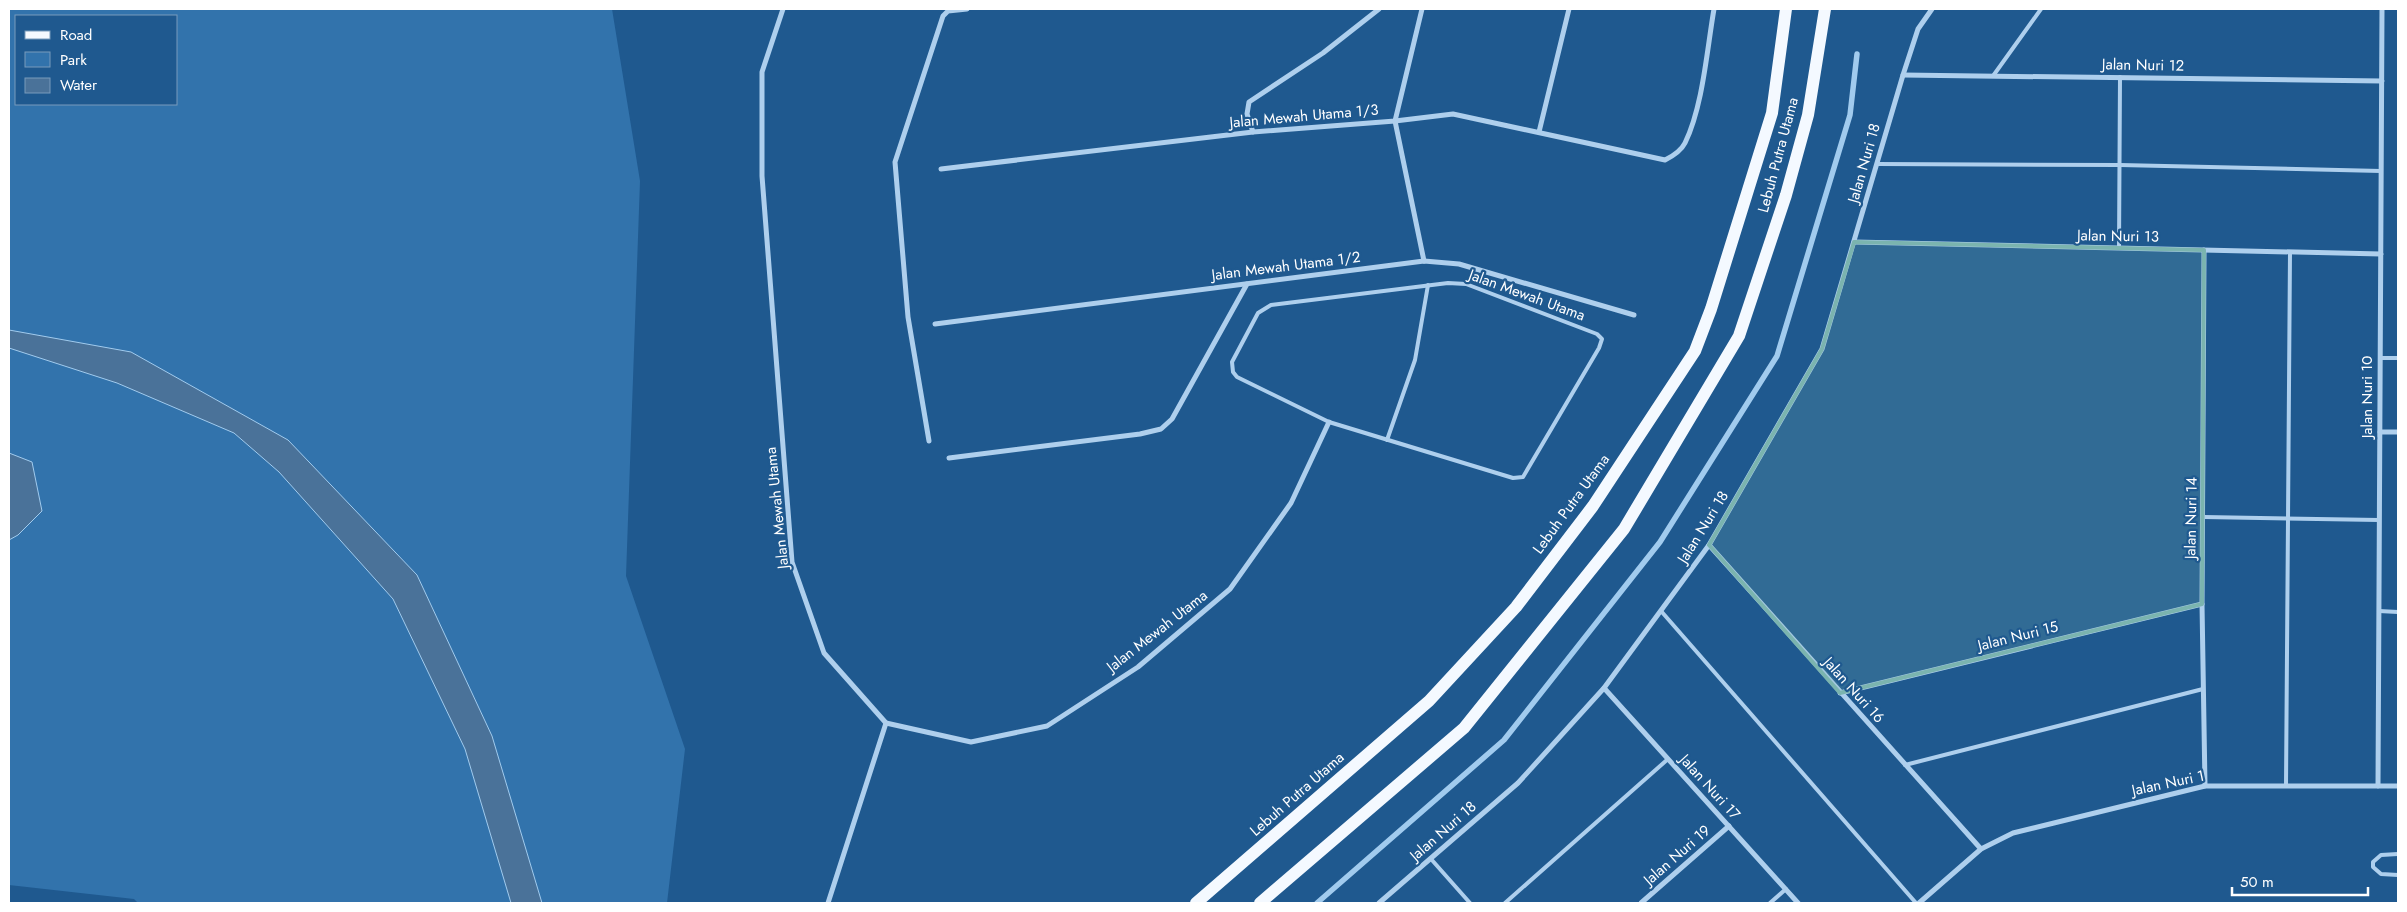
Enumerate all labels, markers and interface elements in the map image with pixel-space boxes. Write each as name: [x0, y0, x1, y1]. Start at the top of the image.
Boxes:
legend: [15, 15, 178, 105]
text: Road: [60, 24, 92, 46]
text: Park: [60, 49, 87, 71]
street label: Jalan Nuri 12: [2100, 53, 2184, 77]
text: Water: [60, 74, 98, 96]
street label: Lebuh Putra Utama: [1752, 95, 1804, 215]
street label: Jalan Mewah Utama 1/3: [1227, 99, 1379, 134]
street label: Jalan Nuri 18: [1842, 121, 1886, 207]
street label: Jalan Nuri 13: [2075, 224, 2159, 248]
street label: Jalan Mewah Utama 1/2: [1208, 246, 1362, 286]
street label: Jalan Mewah Utama: [1464, 263, 1588, 326]
street label: Jalan Nuri 10: [2356, 356, 2378, 440]
street label: Jalan Mewah Utama: [760, 446, 795, 572]
street label: Lebuh Putra Utama: [1527, 450, 1615, 558]
street label: Jalan Nuri 14: [2179, 476, 2203, 561]
street label: Jalan Nuri 18: [1671, 486, 1734, 569]
street label: Jalan Mewah Utama: [1100, 585, 1212, 679]
street label: Jalan Nuri 15: [1974, 615, 2061, 657]
street label: Jalan Nuri 16: [1817, 651, 1890, 728]
street label: Lebuh Putra Utama: [1245, 747, 1349, 841]
street label: Jalan Nuri 17: [1673, 748, 1746, 825]
street label: Jalan Nuri 1: [2128, 765, 2206, 802]
street label: Jalan Nuri 18: [1403, 796, 1481, 867]
street label: Jalan Nuri 19: [1637, 820, 1715, 892]
scale bar: [2232, 864, 2368, 896]
text: 50 m: [2240, 871, 2274, 893]

